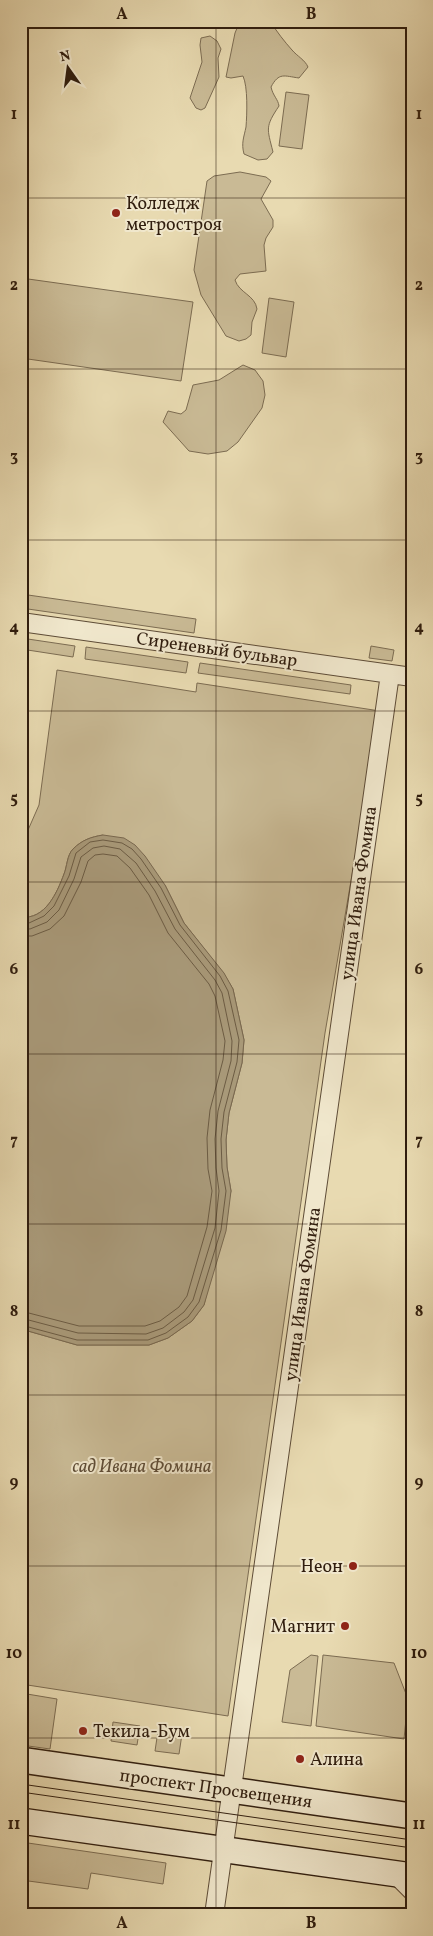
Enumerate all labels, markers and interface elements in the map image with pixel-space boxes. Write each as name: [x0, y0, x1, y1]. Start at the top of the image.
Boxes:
text: A: [116, 4, 128, 26]
text: B: [306, 4, 317, 26]
north arrow: [42, 42, 92, 92]
text: N: [58, 46, 72, 67]
text: 1: [11, 104, 17, 126]
text: 1: [416, 104, 422, 126]
place label: Колледж метростроя: [126, 192, 222, 238]
marker: Колледж метростроя: [110, 207, 122, 219]
text: 2: [10, 275, 18, 297]
text: 2: [415, 275, 423, 297]
text: 3: [10, 446, 18, 468]
text: 3: [415, 446, 423, 468]
text: 4: [9, 617, 19, 639]
text: 4: [414, 617, 424, 639]
street label: Сиреневый бульвар: [135, 627, 299, 674]
text: 5: [10, 788, 18, 810]
text: 5: [415, 788, 423, 810]
street label: улица Ивана Фомина: [335, 804, 384, 982]
text: 6: [10, 959, 19, 981]
text: 6: [415, 959, 424, 981]
text: 7: [10, 1130, 18, 1152]
text: 7: [415, 1130, 423, 1152]
street label: улица Ивана Фомина: [279, 1205, 328, 1383]
text: 8: [10, 1301, 18, 1323]
text: 8: [415, 1301, 423, 1323]
park label: сад Ивана Фомина: [72, 1455, 212, 1480]
text: 9: [10, 1472, 19, 1494]
text: 9: [415, 1472, 424, 1494]
place label: Неон: [300, 1555, 343, 1580]
marker: Неон: [347, 1560, 359, 1572]
place label: Магнит: [271, 1615, 335, 1640]
marker: Магнит: [339, 1620, 351, 1632]
text: 10: [6, 1643, 22, 1665]
text: 10: [411, 1643, 427, 1665]
place label: Текила-Бум: [93, 1720, 190, 1745]
marker: Текила-Бум: [77, 1725, 89, 1737]
place label: Алина: [310, 1748, 363, 1773]
marker: Алина: [294, 1753, 306, 1765]
street label: проспект Просвещения: [118, 1764, 314, 1815]
text: 11: [8, 1814, 20, 1836]
text: 11: [413, 1814, 425, 1836]
text: A: [116, 1913, 128, 1935]
text: B: [306, 1913, 317, 1935]

